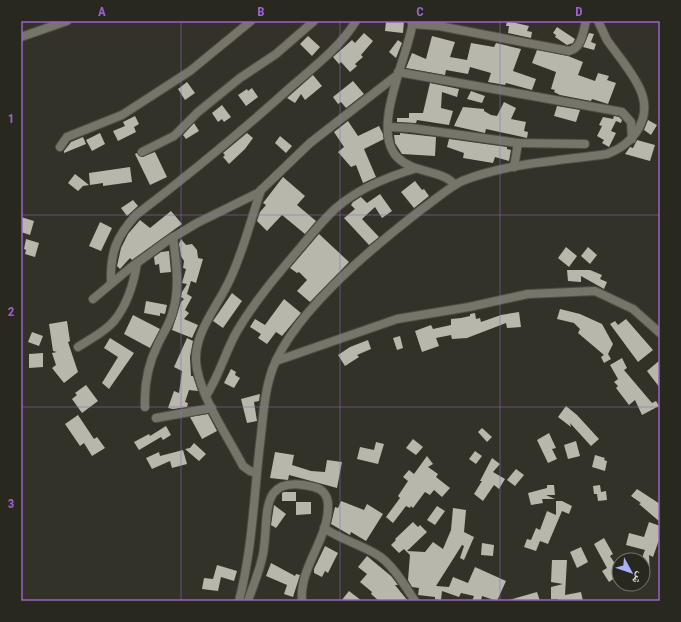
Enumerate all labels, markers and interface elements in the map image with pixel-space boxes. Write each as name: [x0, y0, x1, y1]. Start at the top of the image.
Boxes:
text: A: [98, 4, 106, 19]
text: B: [257, 4, 265, 19]
text: C: [416, 4, 424, 19]
text: D: [575, 4, 583, 19]
text: 1: [8, 111, 14, 126]
text: 2: [8, 304, 15, 319]
text: 3: [8, 496, 14, 511]
north arrow: [611, 552, 651, 592]
text: ش: [629, 569, 647, 587]

